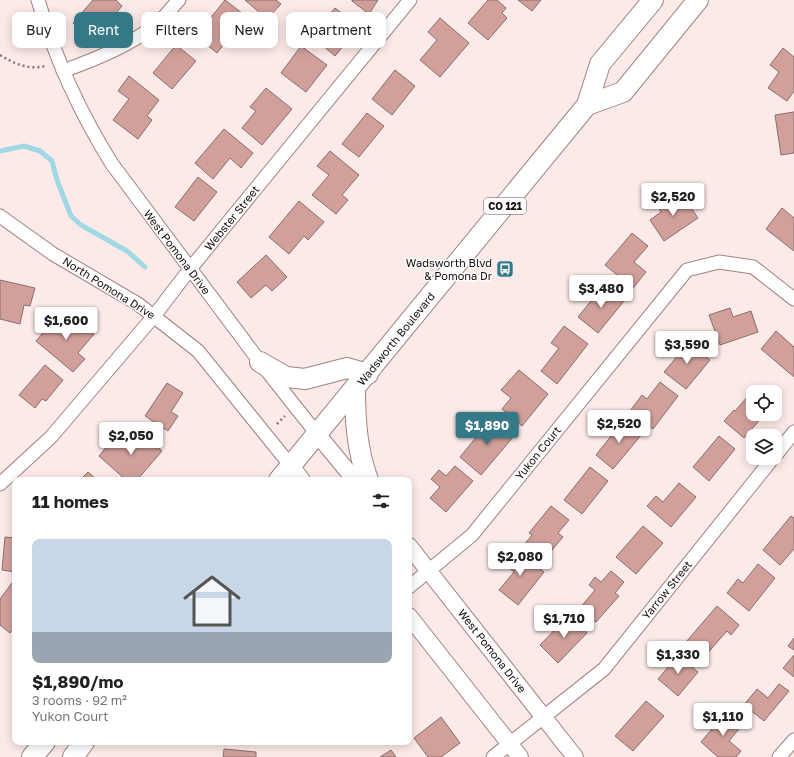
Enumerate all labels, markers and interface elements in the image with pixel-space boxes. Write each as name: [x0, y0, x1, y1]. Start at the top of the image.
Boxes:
chip: Buy: [12, 12, 66, 48]
chip: Rent: [74, 12, 133, 48]
chip: Filters: [141, 12, 212, 48]
chip: New: [220, 12, 278, 48]
chip: Apartment: [286, 12, 386, 48]
street label: Webster Street: [202, 183, 262, 253]
pin: $2,520: [640, 183, 706, 217]
text: $2,520: [650, 188, 696, 204]
road number: CO 121: [484, 198, 526, 214]
street label: West Pomona Drive: [141, 207, 213, 297]
street label: North Pomona Drive: [61, 254, 158, 321]
place label: Wadsworth Blvd & Pomona Dr: [406, 256, 493, 282]
bus stop icon: Wadsworth Blvd & Pomona Dr: [495, 259, 515, 279]
pin: $3,480: [568, 275, 634, 309]
text: $3,480: [578, 280, 624, 296]
street label: Wadsworth Boulevard: [354, 290, 437, 388]
pin: $1,600: [33, 307, 99, 341]
text: $1,600: [44, 312, 88, 328]
pin: $3,590: [654, 331, 720, 365]
text: $3,590: [664, 336, 710, 352]
map controls: [746, 385, 782, 465]
button: locate: [746, 385, 782, 421]
pin: $2,520: [586, 410, 652, 444]
pin: $1,890: [454, 412, 520, 446]
text: $2,520: [596, 415, 642, 431]
text: $1,890: [465, 417, 509, 433]
pin: $2,050: [98, 422, 164, 456]
street label: Yukon Court: [512, 423, 563, 482]
text: $2,050: [108, 427, 154, 443]
button: layers: [746, 429, 782, 465]
icon: filters: [370, 490, 392, 512]
text: 11 homes: [32, 491, 109, 512]
pin: $2,080: [487, 543, 553, 577]
text: $2,080: [497, 548, 543, 564]
street label: Yarrow Street: [639, 558, 694, 622]
icon: home: [176, 565, 248, 637]
pin: $1,710: [531, 605, 597, 639]
street label: West Pomona Drive: [456, 606, 529, 695]
text: $1,710: [543, 610, 585, 626]
pin: $1,330: [645, 641, 711, 675]
text: $1,330: [656, 646, 700, 662]
text: $1,890/mo: [32, 671, 124, 692]
text: 3 rooms · 92 m²: [32, 692, 127, 708]
pin: $1,110: [690, 703, 756, 737]
text: Yukon Court: [32, 708, 109, 724]
text: $1,110: [702, 708, 744, 724]

